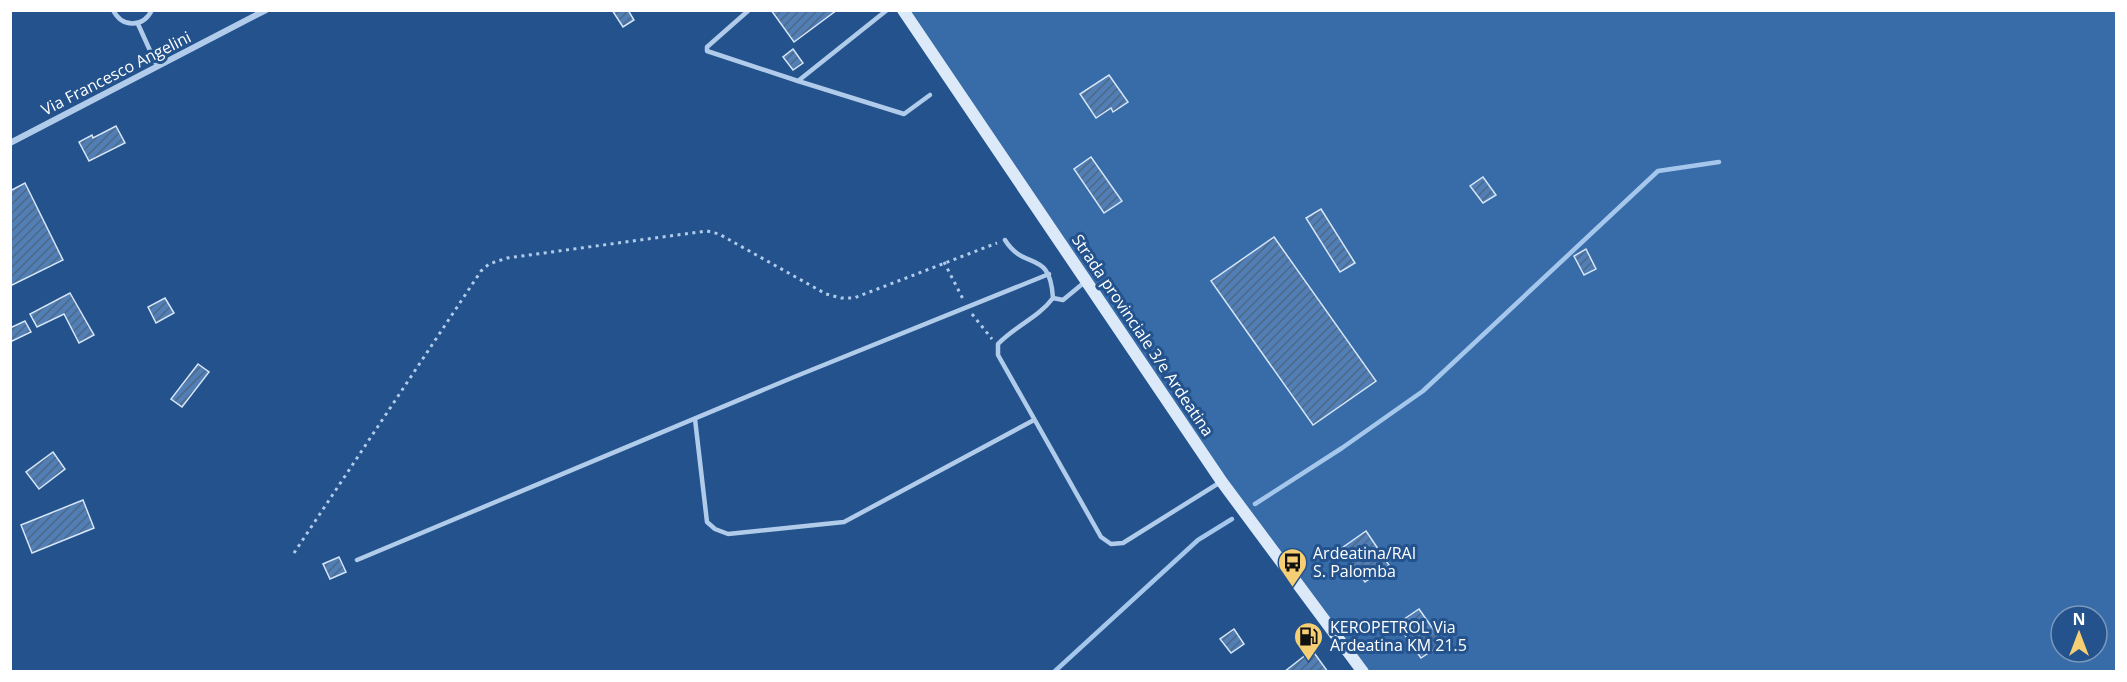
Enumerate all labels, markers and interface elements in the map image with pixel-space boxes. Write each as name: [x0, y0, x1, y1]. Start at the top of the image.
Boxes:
street label: Via Francesco Angelini: [37, 26, 195, 120]
street label: Strada provinciale 3/e Ardeatina: [1067, 230, 1219, 440]
place label: Ardeatina/RAI S. Palomba: [1313, 542, 1416, 582]
bus stop icon: Ardeatina/RAI S. Palomba: [1276, 546, 1308, 588]
north arrow: [2049, 604, 2109, 664]
text: N: [2072, 608, 2086, 630]
place label: KEROPETROL Via Ardeatina KM 21.5: [1330, 616, 1467, 656]
fuel station icon: KEROPETROL Via Ardeatina KM 21.5: [1293, 620, 1325, 662]

